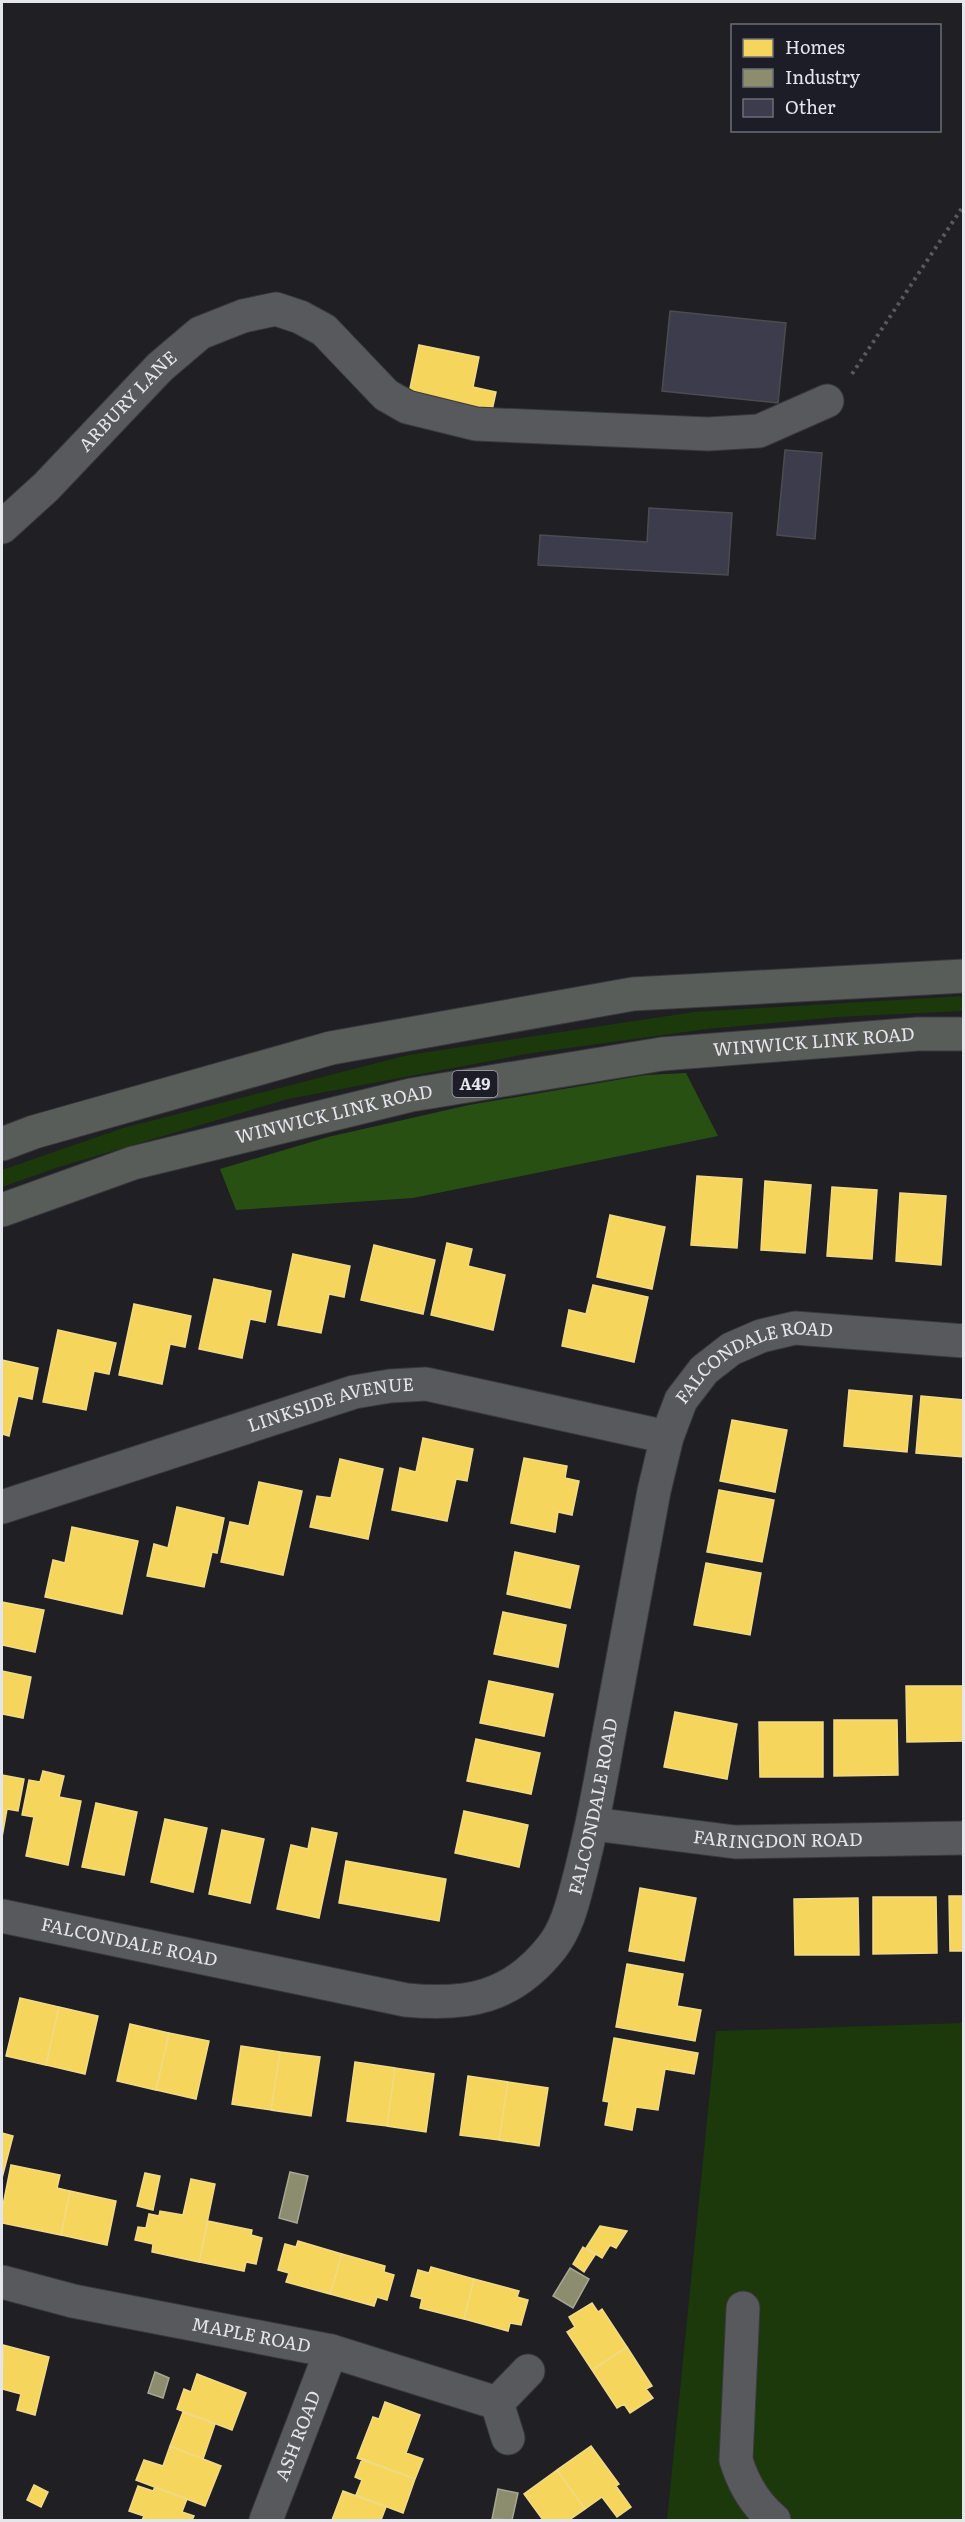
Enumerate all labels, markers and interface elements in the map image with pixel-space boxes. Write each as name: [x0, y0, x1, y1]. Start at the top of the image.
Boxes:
legend: [731, 24, 941, 132]
text: Homes: [785, 33, 845, 60]
text: Industry: [785, 63, 861, 90]
text: Other: [785, 93, 836, 120]
street label: ARBURY LANE: [71, 343, 182, 457]
street label: WINWICK LINK ROAD: [712, 1019, 916, 1062]
road number: A49: [452, 1071, 498, 1097]
street label: WINWICK LINK ROAD: [232, 1077, 434, 1150]
street label: FALCONDALE ROAD: [668, 1313, 834, 1409]
street label: LINKSIDE AVENUE: [244, 1370, 415, 1438]
street label: FALCONDALE ROAD: [560, 1716, 624, 1897]
street label: FARINGDON ROAD: [692, 1822, 863, 1854]
street label: FALCONDALE ROAD: [39, 1909, 220, 1973]
street label: MAPLE ROAD: [190, 2309, 313, 2359]
street label: ASH ROAD: [267, 2386, 327, 2485]

